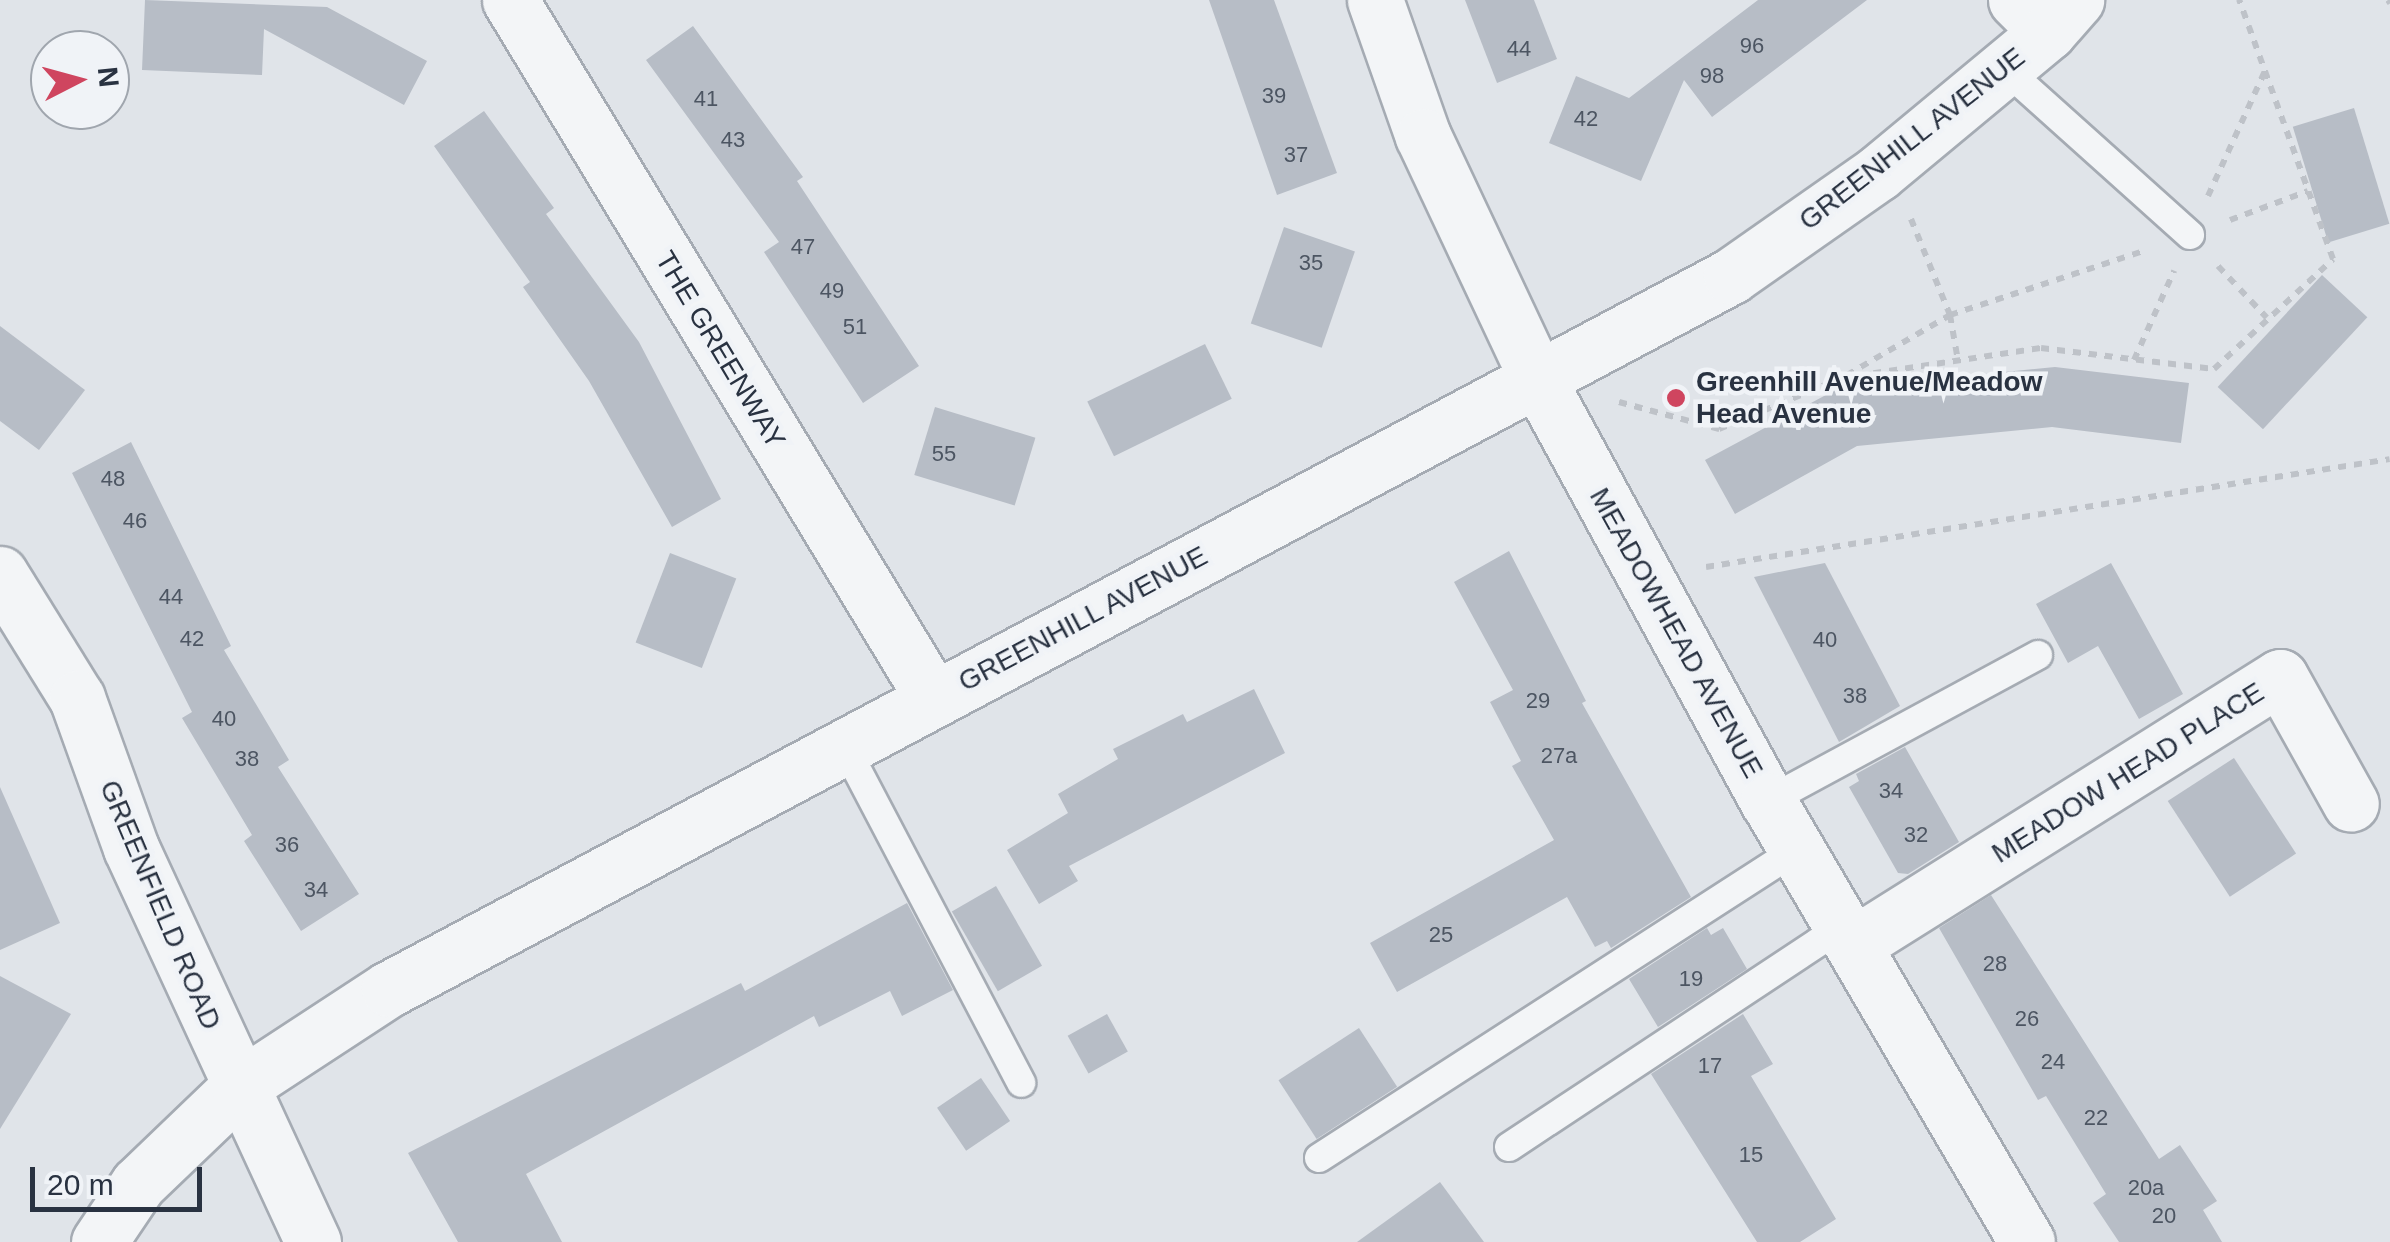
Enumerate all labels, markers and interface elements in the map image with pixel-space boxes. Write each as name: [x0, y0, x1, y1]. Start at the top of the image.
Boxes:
north arrow: [30, 30, 130, 130]
house number: 96: [1740, 33, 1764, 59]
house number: 44: [1507, 36, 1531, 62]
street label: GREENHILL AVENUE: [1792, 40, 2032, 238]
house number: 98: [1700, 63, 1724, 89]
text: N: [92, 65, 125, 89]
house number: 39: [1262, 83, 1286, 109]
house number: 41: [694, 86, 718, 112]
house number: 42: [1574, 106, 1598, 132]
house number: 43: [721, 127, 745, 153]
house number: 37: [1284, 142, 1308, 168]
house number: 47: [791, 234, 815, 260]
street label: THE GREENWAY: [648, 245, 792, 455]
house number: 35: [1299, 250, 1323, 276]
house number: 49: [820, 278, 844, 304]
house number: 51: [843, 314, 867, 340]
place label: Greenhill Avenue/Meadow Head Avenue: [1696, 365, 2043, 431]
marker: Greenhill Avenue/Meadow Head Avenue: [1665, 387, 1687, 409]
house number: 55: [932, 441, 956, 467]
house number: 48: [101, 466, 125, 492]
street label: MEADOWHEAD AVENUE: [1582, 482, 1770, 784]
house number: 46: [123, 508, 147, 534]
street label: GREENHILL AVENUE: [952, 539, 1214, 699]
house number: 44: [159, 584, 183, 610]
house number: 42: [180, 626, 204, 652]
house number: 40: [1813, 627, 1837, 653]
street label: MEADOW HEAD PLACE: [1986, 675, 2270, 871]
house number: 38: [1843, 683, 1867, 709]
house number: 29: [1526, 688, 1550, 714]
house number: 40: [212, 706, 236, 732]
house number: 27a: [1541, 743, 1577, 769]
house number: 38: [235, 746, 259, 772]
street label: GREENFIELD ROAD: [92, 775, 228, 1035]
house number: 34: [1879, 778, 1903, 804]
house number: 32: [1904, 822, 1928, 848]
house number: 36: [275, 832, 299, 858]
house number: 34: [304, 877, 328, 903]
house number: 25: [1429, 922, 1453, 948]
house number: 28: [1983, 951, 2007, 977]
house number: 19: [1679, 966, 1703, 992]
house number: 26: [2015, 1006, 2039, 1032]
house number: 24: [2041, 1049, 2065, 1075]
house number: 17: [1698, 1053, 1722, 1079]
house number: 22: [2084, 1105, 2108, 1131]
house number: 15: [1739, 1142, 1763, 1168]
scale bar: [35, 1147, 208, 1209]
text: 20 m: [47, 1168, 114, 1201]
house number: 20a: [2128, 1175, 2164, 1201]
house number: 20: [2152, 1203, 2176, 1229]

